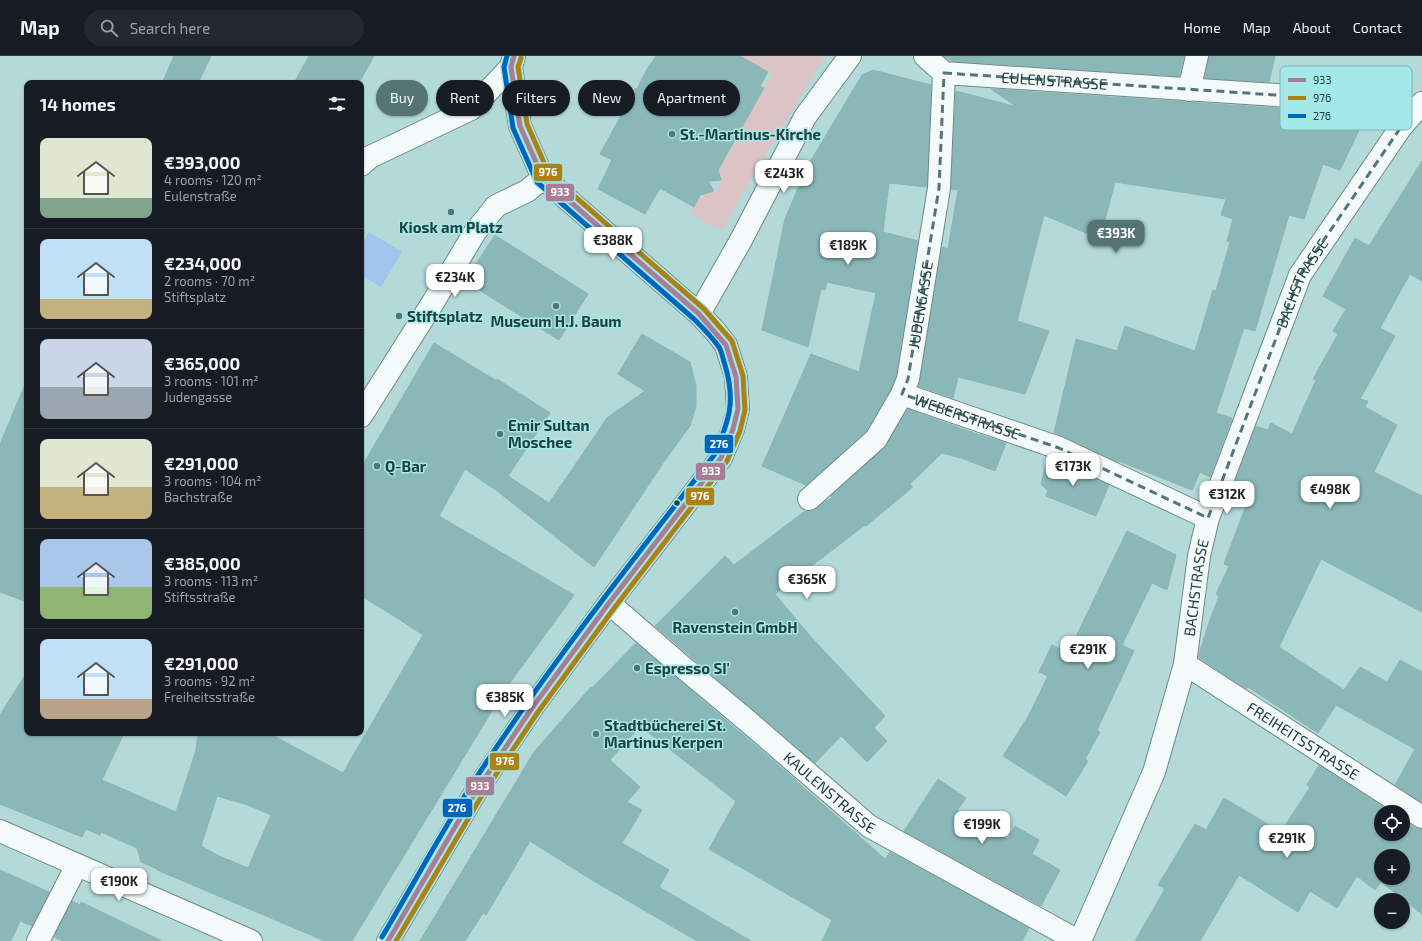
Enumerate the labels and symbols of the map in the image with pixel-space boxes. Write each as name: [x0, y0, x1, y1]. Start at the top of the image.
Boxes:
legend: [1280, 66, 1412, 130]
street label: EULENSTRASSE: [1001, 68, 1108, 93]
text: 933: [1313, 73, 1332, 86]
text: 976: [1313, 91, 1331, 104]
text: 276: [1313, 109, 1331, 122]
place label: St.-Martinus-Kirche: [680, 125, 821, 143]
marker: St.-Martinus-Kirche: [667, 129, 677, 139]
pin: €243K: [756, 160, 812, 194]
line badge: 976: [533, 163, 563, 182]
text: 976: [539, 165, 558, 178]
line badge: 933: [545, 183, 575, 202]
text: 933: [551, 185, 569, 198]
marker: Kiosk am Platz: [446, 207, 456, 217]
place label: Kiosk am Platz: [399, 218, 503, 236]
pin: €393K: [1088, 220, 1144, 254]
pin: €388K: [585, 227, 641, 261]
pin: €189K: [820, 232, 876, 266]
street label: BACHSTRASSE: [1272, 235, 1331, 330]
street label: JUDENGASSE: [904, 260, 936, 350]
pin: €234K: [427, 264, 483, 298]
marker: Museum H.J. Baum: [551, 301, 561, 311]
place label: Stiftsplatz: [407, 307, 483, 325]
marker: Stiftsplatz: [394, 311, 404, 321]
place label: Museum H.J. Baum: [490, 312, 622, 330]
street label: WEBERSTRASSE: [912, 390, 1022, 443]
place label: Emir Sultan Moschee: [508, 416, 590, 451]
marker: Emir Sultan Moschee: [495, 429, 505, 439]
line badge: 276: [704, 434, 734, 454]
text: 276: [710, 437, 729, 450]
pin: €173K: [1045, 453, 1101, 487]
place label: Q-Bar: [385, 457, 427, 476]
marker: Q-Bar: [372, 461, 382, 471]
line badge: 933: [695, 462, 726, 481]
text: 933: [702, 464, 720, 477]
pin: €498K: [1302, 476, 1358, 510]
pin: €312K: [1199, 481, 1255, 515]
line badge: 976: [685, 487, 715, 506]
text: 976: [691, 489, 710, 502]
unlabelled marker: [672, 498, 682, 508]
street label: BACHSTRASSE: [1180, 537, 1212, 637]
pin: €365K: [779, 566, 835, 600]
marker: Ravenstein GmbH: [730, 607, 740, 617]
place label: Ravenstein GmbH: [672, 618, 798, 636]
pin: €291K: [1060, 636, 1116, 670]
place label: Espresso SI': [645, 659, 730, 677]
marker: Espresso SI': [632, 663, 642, 673]
pin: €385K: [477, 684, 533, 718]
street label: FREIHEITSSTRASSE: [1244, 698, 1363, 783]
place label: Stadtbücherei St. Martinus Kerpen: [604, 716, 726, 751]
marker: Stadtbücherei St. Martinus Kerpen: [591, 729, 601, 739]
street label: KAULENSTRASSE: [780, 748, 879, 837]
line badge: 976: [489, 752, 520, 771]
text: 976: [496, 754, 515, 767]
line badge: 933: [465, 776, 495, 796]
text: 933: [471, 779, 489, 792]
line badge: 276: [442, 798, 473, 818]
text: 276: [448, 801, 467, 814]
pin: €199K: [954, 811, 1010, 845]
pin: €291K: [1259, 825, 1315, 859]
pin: €190K: [91, 868, 147, 902]

